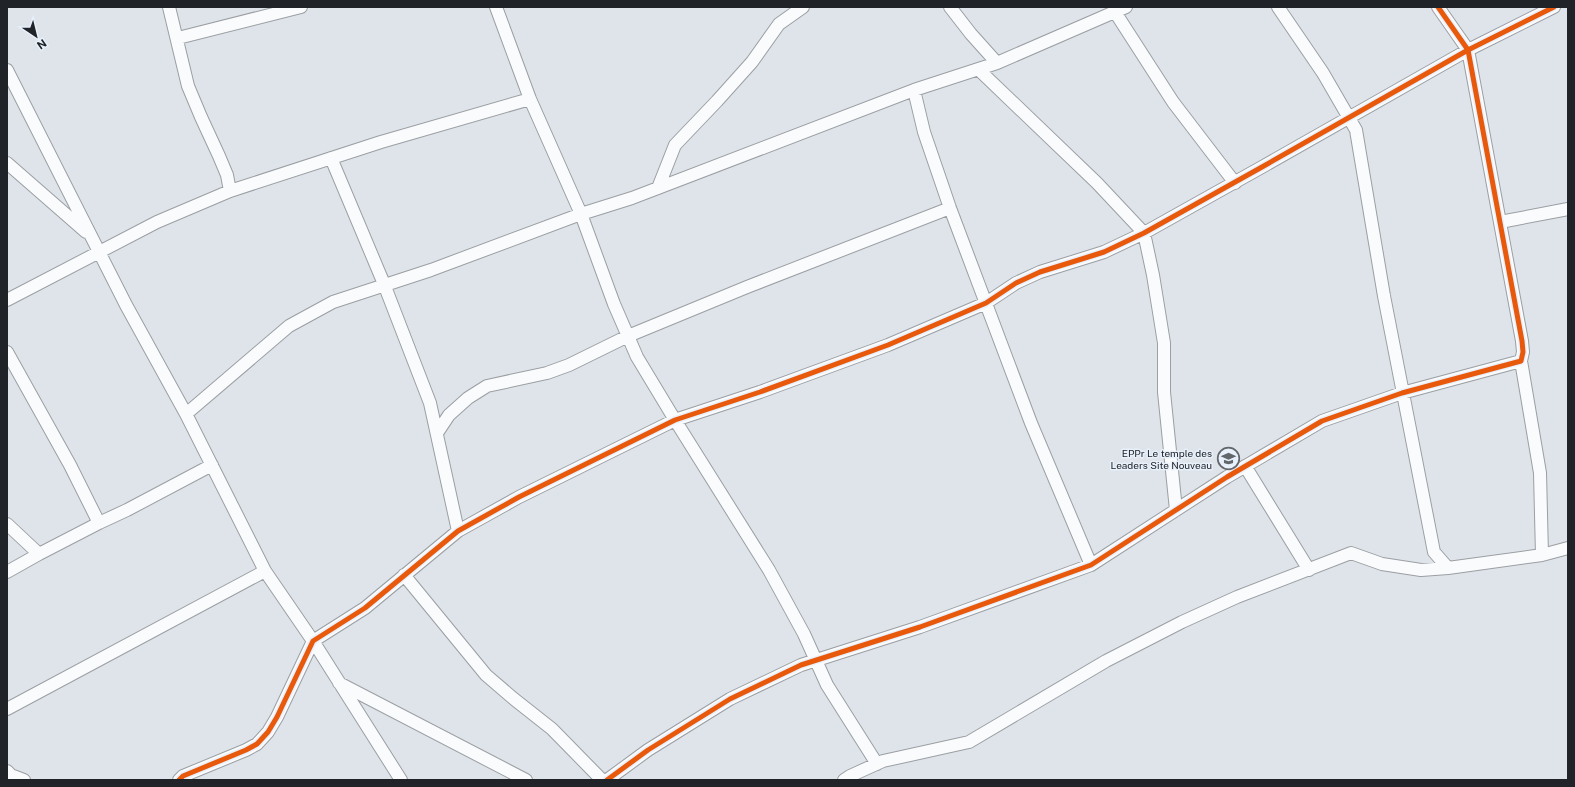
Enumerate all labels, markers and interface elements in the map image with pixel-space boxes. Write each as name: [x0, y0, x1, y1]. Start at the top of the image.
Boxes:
north arrow: [16, 16, 56, 56]
text: N: [35, 37, 49, 52]
school or university icon: EPPr Le temple des Leaders Site Nouveau: [1215, 446, 1241, 472]
place label: EPPr Le temple des Leaders Site Nouveau: [1111, 447, 1212, 471]

